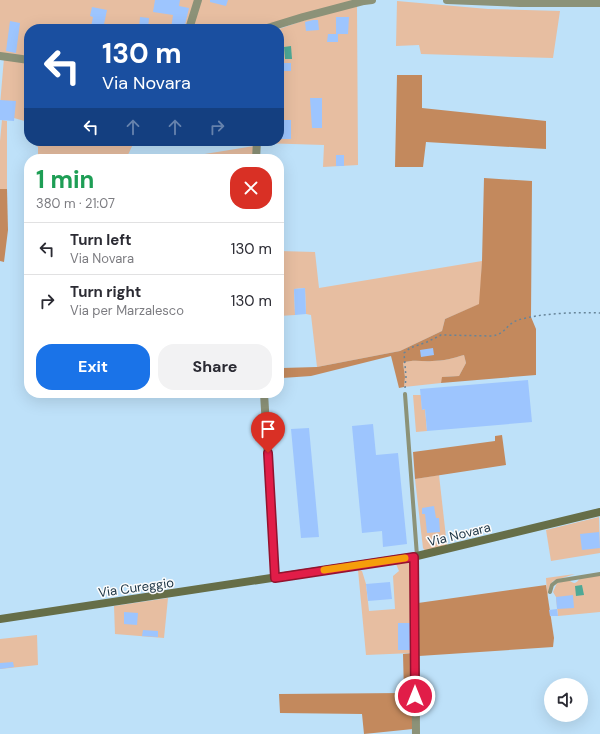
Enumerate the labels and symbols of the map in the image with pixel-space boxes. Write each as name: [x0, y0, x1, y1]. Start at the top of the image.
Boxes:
pin: [251, 412, 285, 453]
street label: Via Novara: [426, 518, 492, 550]
street label: Via Cureggio: [97, 574, 175, 601]
position arrow: [394, 675, 436, 717]

